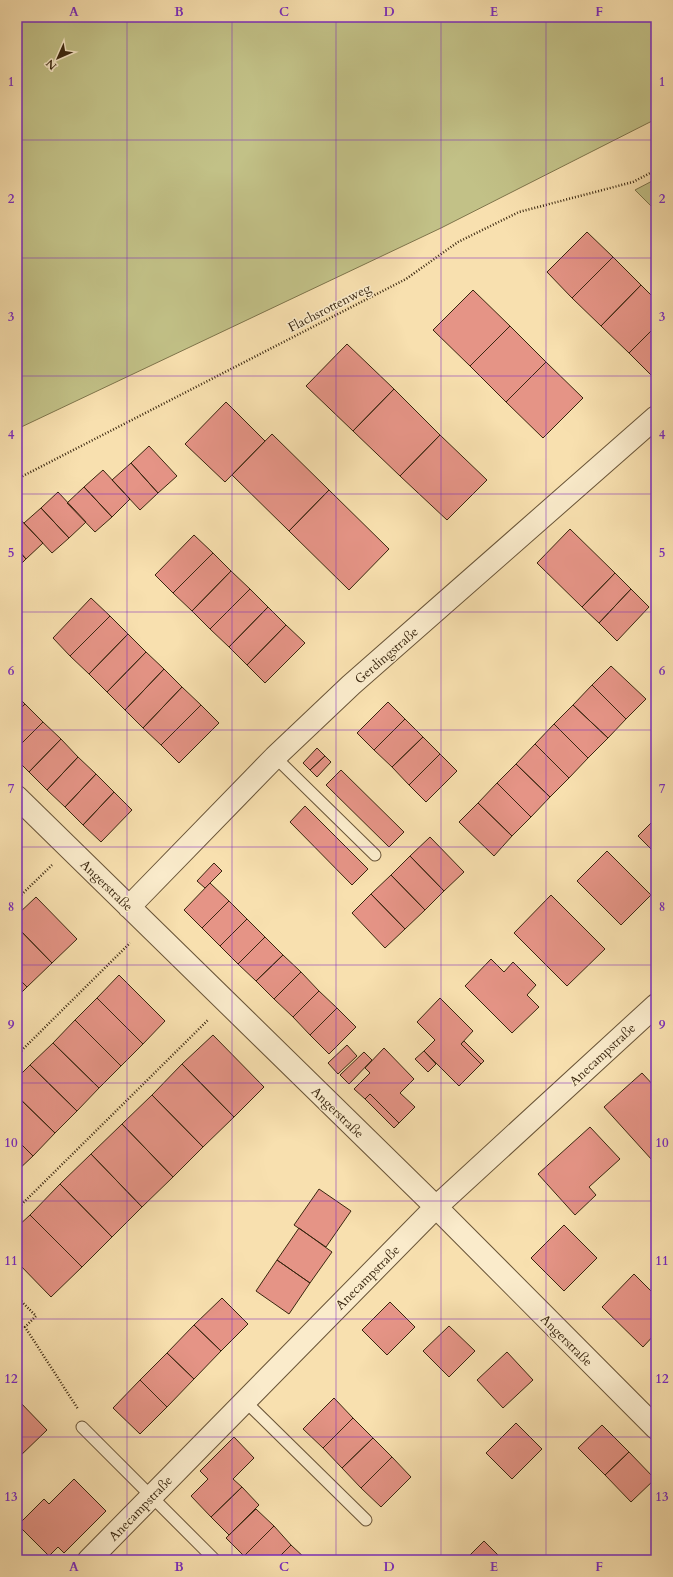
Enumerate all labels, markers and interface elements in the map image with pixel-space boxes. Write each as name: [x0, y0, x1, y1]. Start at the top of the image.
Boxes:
text: A: [69, 3, 79, 21]
text: B: [174, 3, 184, 21]
text: C: [279, 3, 289, 21]
text: D: [383, 3, 395, 21]
text: E: [490, 3, 498, 21]
text: F: [595, 3, 603, 21]
north arrow: [38, 38, 78, 78]
text: N: [42, 56, 60, 73]
text: 1: [8, 73, 14, 91]
text: 1: [659, 73, 665, 91]
text: 2: [8, 190, 15, 208]
text: 2: [659, 190, 666, 208]
street label: Flachsrottenweg: [285, 279, 375, 336]
text: 3: [8, 308, 15, 326]
text: 3: [659, 308, 666, 326]
text: 4: [8, 426, 15, 444]
text: 4: [659, 426, 666, 444]
text: 5: [8, 544, 14, 562]
text: 5: [659, 544, 665, 562]
street label: Gerdingstraße: [351, 623, 422, 688]
text: 6: [8, 662, 15, 680]
text: 6: [659, 662, 666, 680]
text: 7: [8, 780, 15, 798]
text: 7: [659, 780, 666, 798]
street label: Angerstraße: [76, 856, 137, 916]
text: 8: [8, 898, 14, 916]
text: 8: [659, 898, 665, 916]
text: 9: [8, 1016, 15, 1034]
text: 9: [659, 1016, 666, 1034]
street label: Anecampstraße: [566, 1019, 640, 1090]
street label: Angerstraße: [307, 1083, 368, 1143]
text: 10: [4, 1134, 18, 1152]
text: 10: [655, 1134, 669, 1152]
street label: Anecampstraße: [331, 1241, 404, 1314]
text: 11: [4, 1252, 18, 1270]
text: 11: [655, 1252, 669, 1270]
street label: Angerstraße: [536, 1311, 596, 1371]
text: 12: [4, 1370, 18, 1388]
text: 12: [655, 1370, 669, 1388]
street label: Anecampstraße: [105, 1472, 177, 1545]
text: 13: [4, 1488, 18, 1506]
text: 13: [655, 1488, 669, 1506]
text: A: [69, 1558, 79, 1576]
text: B: [174, 1558, 184, 1576]
text: C: [279, 1558, 289, 1576]
text: D: [383, 1558, 395, 1576]
text: E: [490, 1558, 498, 1576]
text: F: [595, 1558, 603, 1576]

